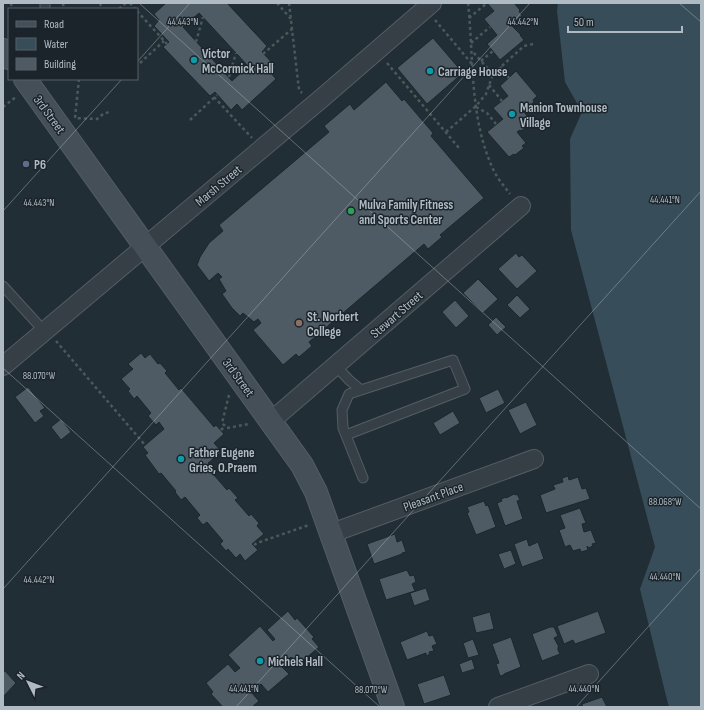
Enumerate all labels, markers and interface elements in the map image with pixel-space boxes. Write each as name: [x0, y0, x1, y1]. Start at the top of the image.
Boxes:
legend: [8, 8, 138, 80]
scale bar: [568, 8, 682, 34]
text: 50 m: [574, 15, 594, 30]
text: 44.443°N: [168, 16, 198, 28]
text: 44.442°N: [508, 16, 538, 28]
text: Road: [44, 17, 64, 32]
text: Water: [44, 37, 68, 52]
place label: Victor McCormick Hall: [202, 46, 274, 77]
marker: Victor McCormick Hall: [189, 55, 199, 65]
text: Building: [44, 57, 76, 72]
place label: Carriage House: [438, 64, 508, 80]
marker: Carriage House: [425, 66, 435, 76]
street label: 3rd Street: [30, 92, 69, 137]
place label: Manion Townhouse Village: [520, 100, 608, 131]
marker: Manion Townhouse Village: [507, 109, 517, 119]
place label: P6: [34, 157, 46, 173]
marker: P6: [21, 159, 31, 169]
street label: Marsh Street: [192, 162, 245, 210]
text: 44.441°N: [650, 194, 680, 206]
text: 44.443°N: [24, 197, 54, 209]
place label: Mulva Family Fitness and Sports Center: [359, 197, 453, 228]
marker: Mulva Family Fitness and Sports Center: [346, 206, 356, 216]
street label: Stewart Street: [367, 288, 426, 342]
place label: St. Norbert College: [307, 309, 359, 340]
marker: St. Norbert College: [294, 318, 304, 328]
street label: 3rd Street: [219, 355, 258, 400]
text: 88.070°W: [23, 370, 56, 382]
place label: Father Eugene Gries, O.Praem: [189, 445, 257, 476]
marker: Father Eugene Gries, O.Praem: [176, 454, 186, 464]
street label: Pleasant Place: [401, 479, 466, 515]
text: 88.068°W: [649, 496, 682, 508]
text: 44.440°N: [649, 571, 681, 583]
text: 44.442°N: [24, 574, 54, 586]
place label: Michels Hall: [268, 654, 323, 670]
marker: Michels Hall: [255, 656, 265, 666]
north arrow: [8, 662, 48, 702]
text: N: [14, 669, 28, 682]
text: 44.441°N: [229, 683, 259, 695]
text: 44.440°N: [568, 683, 600, 695]
text: 88.070°W: [355, 684, 388, 696]

